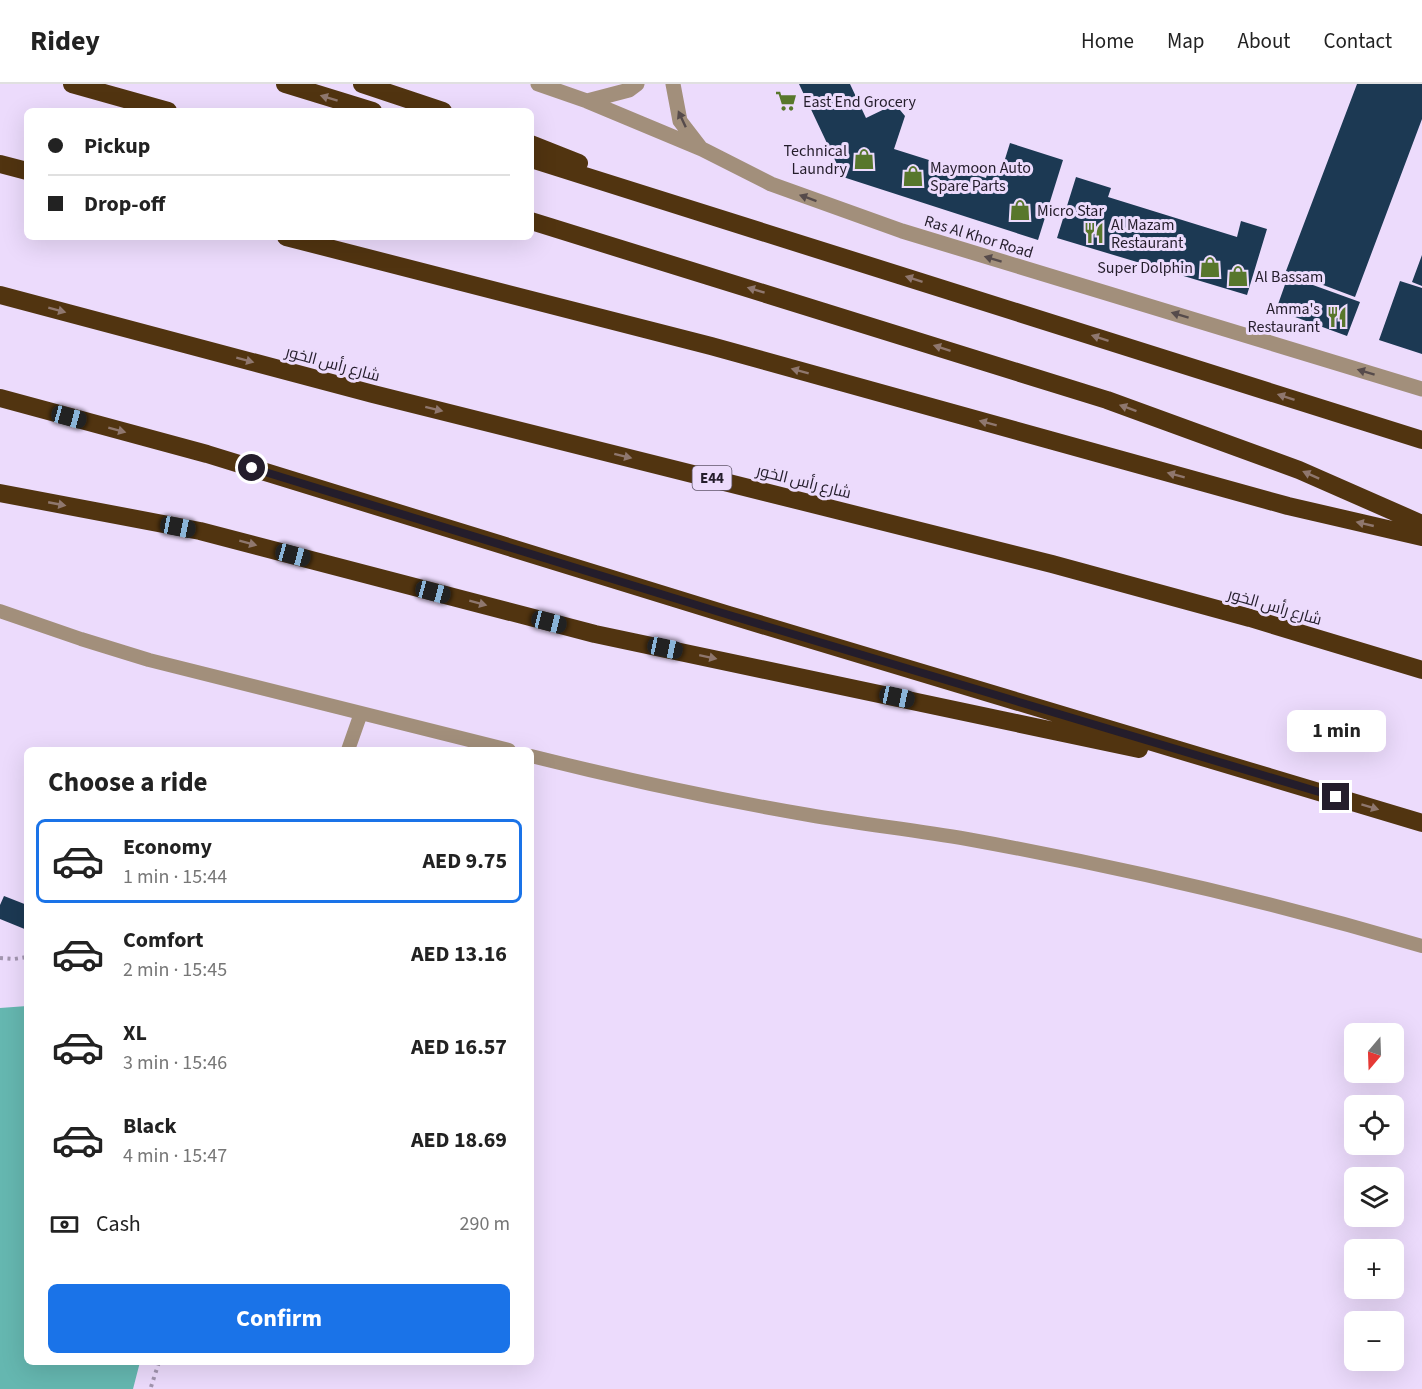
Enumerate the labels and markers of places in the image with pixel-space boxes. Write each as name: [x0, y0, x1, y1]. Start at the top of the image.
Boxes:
supermarket icon: East End Grocery: [774, 89, 798, 113]
place label: East End Grocery: [803, 91, 917, 113]
place label: Technical Laundry: [784, 140, 848, 180]
shop icon: Technical Laundry: [852, 147, 876, 171]
place label: Maymoon Auto Spare Parts: [930, 157, 1031, 197]
shop icon: Maymoon Auto Spare Parts: [901, 164, 925, 188]
shop icon: Micro Star: [1008, 198, 1032, 222]
place label: Micro Star: [1037, 200, 1104, 222]
place label: Al Mazam Restaurant: [1111, 214, 1184, 254]
restaurant icon: Al Mazam Restaurant: [1082, 221, 1106, 245]
shop icon: Super Dolphin: [1198, 255, 1222, 279]
place label: Super Dolphin: [1097, 257, 1193, 279]
shop icon: Al Bassam: [1226, 264, 1250, 288]
place label: Al Bassam: [1255, 266, 1323, 288]
place label: Amma's Restaurant: [1248, 298, 1321, 338]
restaurant icon: Amma's Restaurant: [1325, 305, 1349, 329]

